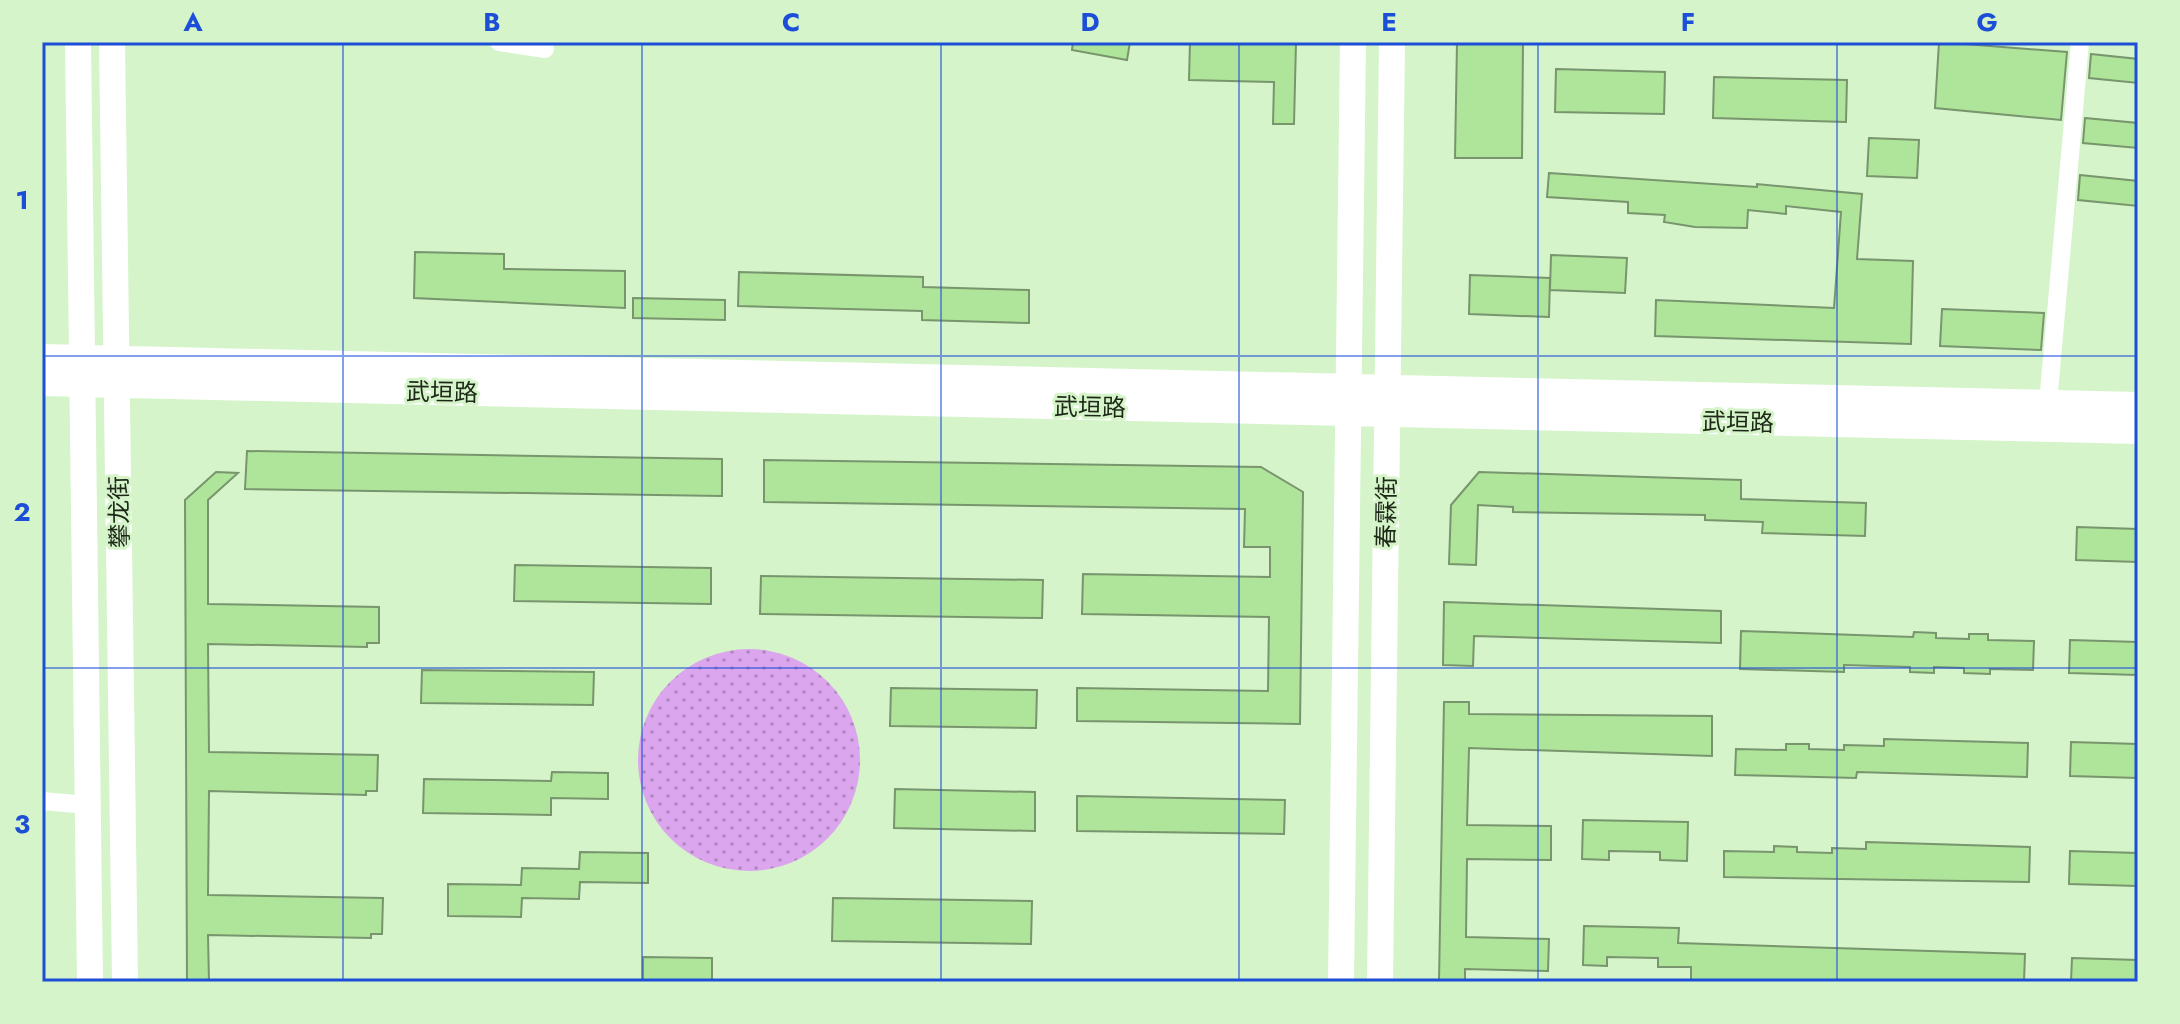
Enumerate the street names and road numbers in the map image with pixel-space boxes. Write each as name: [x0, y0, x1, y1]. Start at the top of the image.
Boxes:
street label: 武垣路: [406, 374, 478, 410]
street label: 武垣路: [1054, 389, 1126, 425]
street label: 武垣路: [1702, 404, 1774, 440]
street label: 攀龙街: [101, 476, 137, 548]
street label: 春霖街: [1368, 476, 1404, 548]

